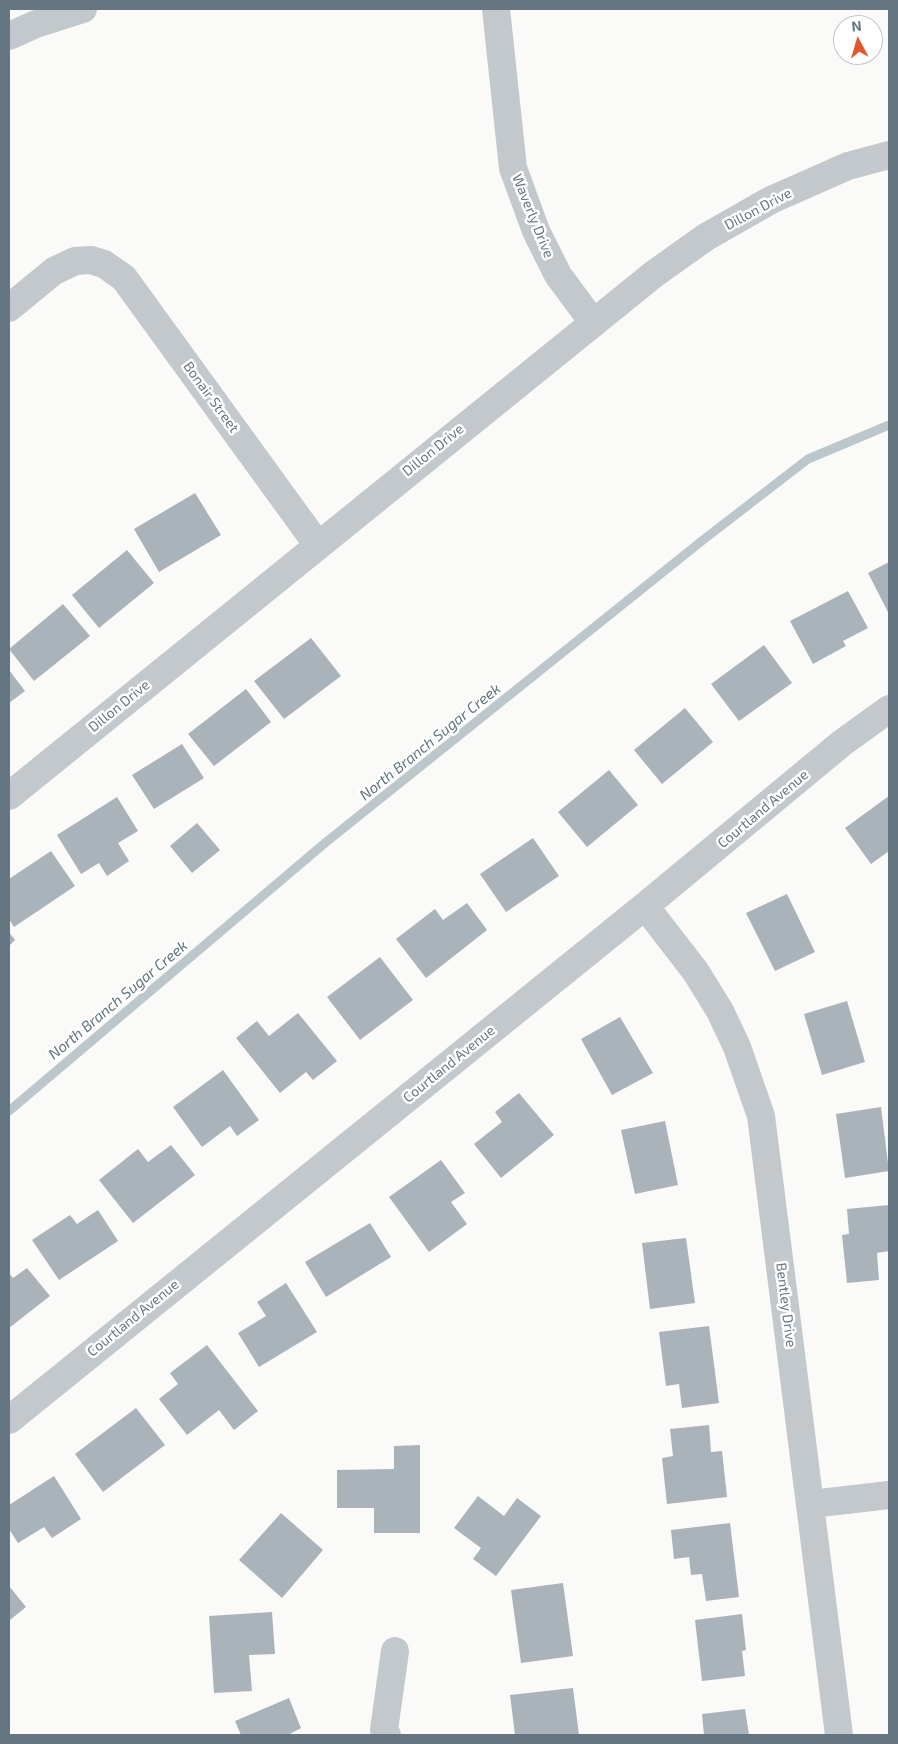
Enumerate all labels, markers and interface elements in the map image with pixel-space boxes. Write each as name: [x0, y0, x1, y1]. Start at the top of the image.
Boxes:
north arrow: [833, 15, 883, 65]
text: N: [851, 17, 862, 35]
street label: Waverly Drive: [509, 172, 557, 260]
street label: Dillon Drive: [722, 184, 794, 234]
street label: Bonair Street: [180, 358, 242, 436]
street label: Dillon Drive: [399, 420, 467, 480]
street label: Dillon Drive: [85, 676, 153, 736]
water label: North Branch Sugar Creek: [356, 680, 504, 804]
street label: Courtland Avenue: [714, 766, 812, 852]
water label: North Branch Sugar Creek: [45, 937, 191, 1063]
street label: Courtland Avenue: [400, 1022, 498, 1106]
street label: Bentley Drive: [772, 1262, 800, 1348]
street label: Courtland Avenue: [84, 1276, 182, 1360]

